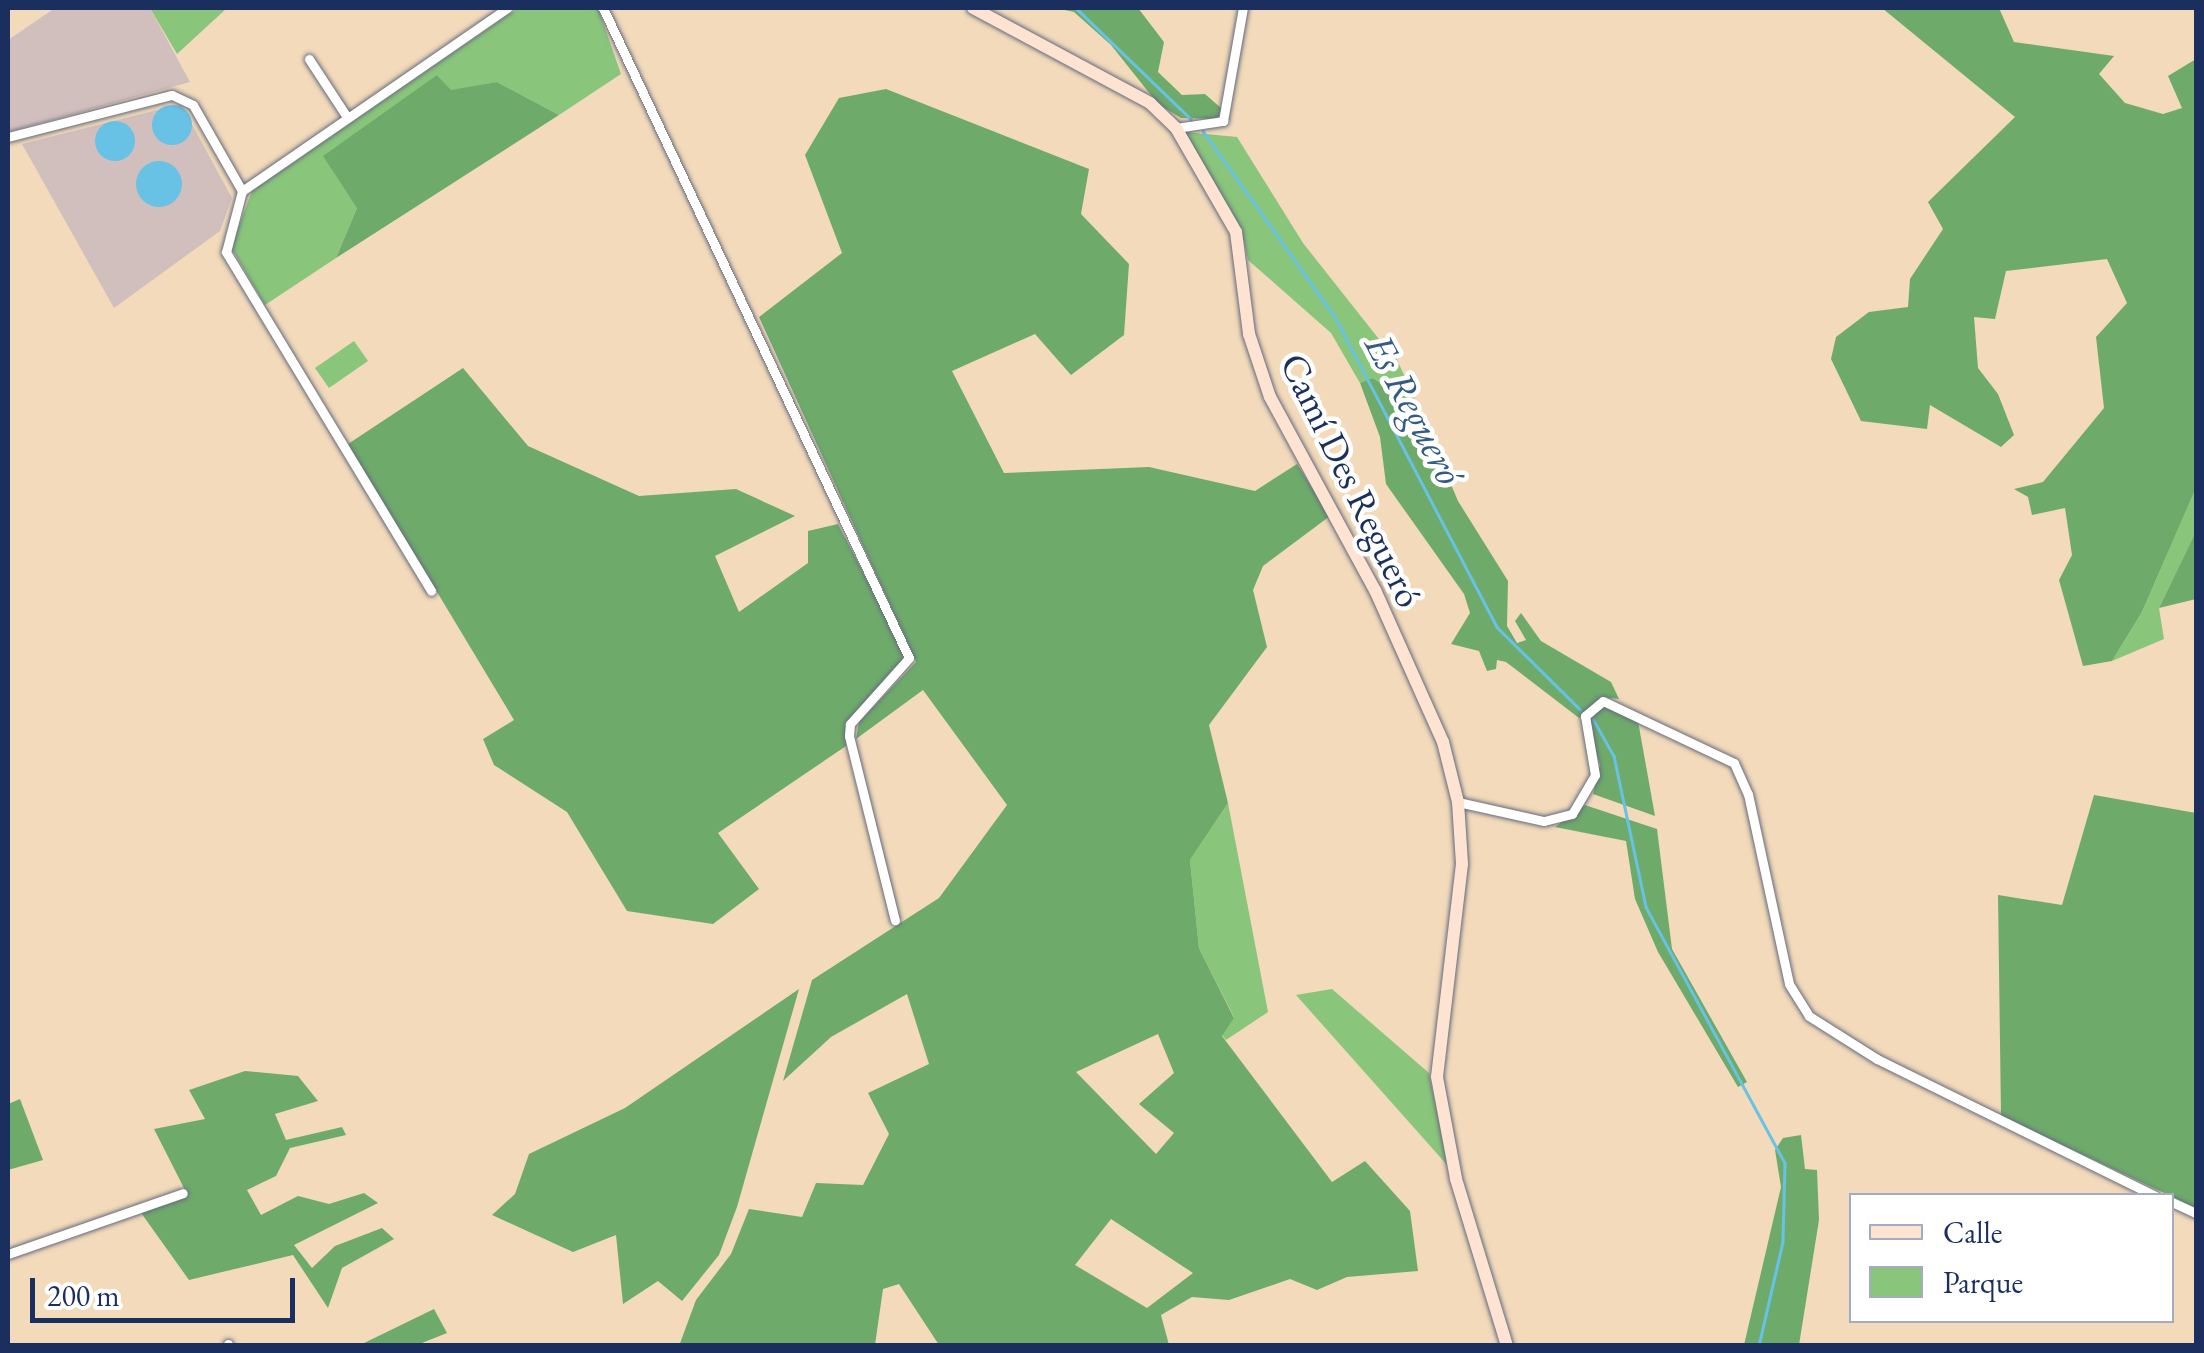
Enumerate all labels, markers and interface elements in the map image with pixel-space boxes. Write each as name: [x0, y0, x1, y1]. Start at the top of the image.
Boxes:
water label: Es Regueró: [1355, 326, 1475, 492]
street label: Camí Des Regueró: [1271, 346, 1433, 614]
legend: [1849, 1193, 2174, 1323]
text: Calle: [1943, 1213, 2002, 1252]
scale bar: [35, 1258, 300, 1320]
text: Parque: [1943, 1263, 2023, 1302]
text: 200 m: [47, 1276, 120, 1315]

